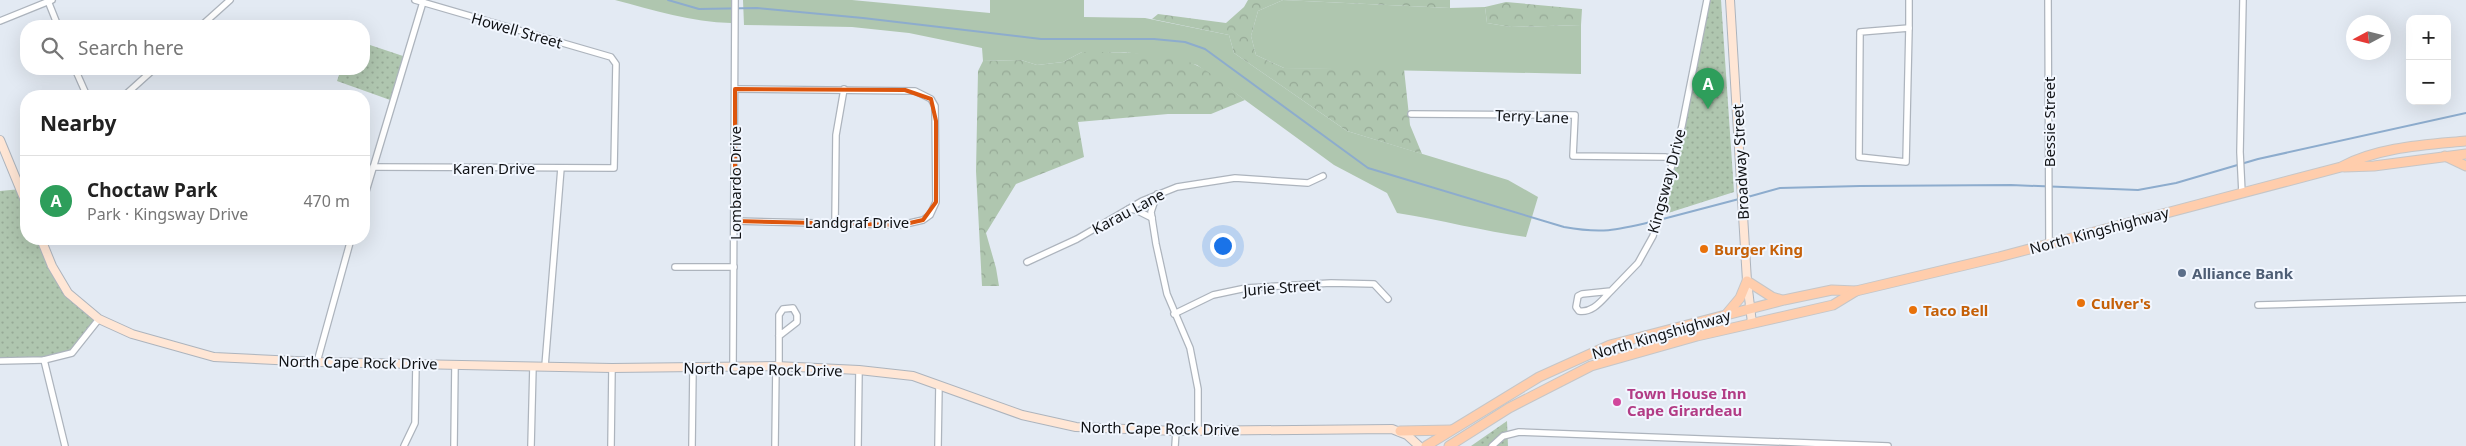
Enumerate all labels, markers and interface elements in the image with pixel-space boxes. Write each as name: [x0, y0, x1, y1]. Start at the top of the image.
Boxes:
street label: Howell Street: [469, 7, 565, 53]
north arrow: [2346, 15, 2391, 60]
map controls: [2406, 15, 2451, 105]
button: +: [2406, 15, 2451, 60]
search box: [20, 20, 370, 75]
icon: search: [38, 34, 66, 62]
text: Search here: [78, 35, 184, 61]
button: −: [2406, 60, 2451, 105]
pin: A: [1692, 68, 1724, 109]
street label: Bessie Street: [2039, 76, 2059, 167]
street label: Broadway Street: [1727, 103, 1753, 220]
street label: Terry Lane: [1495, 105, 1569, 127]
text: Nearby: [40, 109, 116, 137]
street label: Lombardo Drive: [725, 126, 745, 240]
street label: Kingsway Drive: [1642, 126, 1690, 236]
street label: Karen Drive: [453, 158, 535, 178]
text: Choctaw Park: [87, 177, 218, 203]
street label: Karau Lane: [1088, 184, 1168, 238]
text: A: [50, 190, 62, 212]
text: 470 m: [303, 190, 350, 212]
street label: North Kingshighway: [2027, 202, 2171, 258]
text: Park · Kingsway Drive: [87, 203, 248, 225]
street label: Landgraf Drive: [805, 212, 909, 232]
your location: [1210, 233, 1236, 259]
place label: Burger King: [1714, 239, 1803, 259]
marker: Burger King: [1698, 243, 1710, 255]
place label: Alliance Bank: [2192, 263, 2294, 283]
marker: Alliance Bank: [2176, 267, 2188, 279]
street label: Jurie Street: [1241, 274, 1322, 300]
place label: Culver's: [2091, 293, 2151, 313]
marker: Culver's: [2075, 297, 2087, 309]
place label: Taco Bell: [1923, 300, 1988, 320]
marker: Taco Bell: [1907, 304, 1919, 316]
street label: North Kingshighway: [1589, 305, 1733, 363]
street label: North Cape Rock Drive: [278, 351, 438, 373]
street label: North Cape Rock Drive: [683, 358, 843, 380]
place label: Town House Inn Cape Girardeau: [1627, 383, 1747, 420]
marker: Town House Inn Cape Girardeau: [1611, 396, 1623, 408]
street label: North Cape Rock Drive: [1080, 417, 1240, 439]

